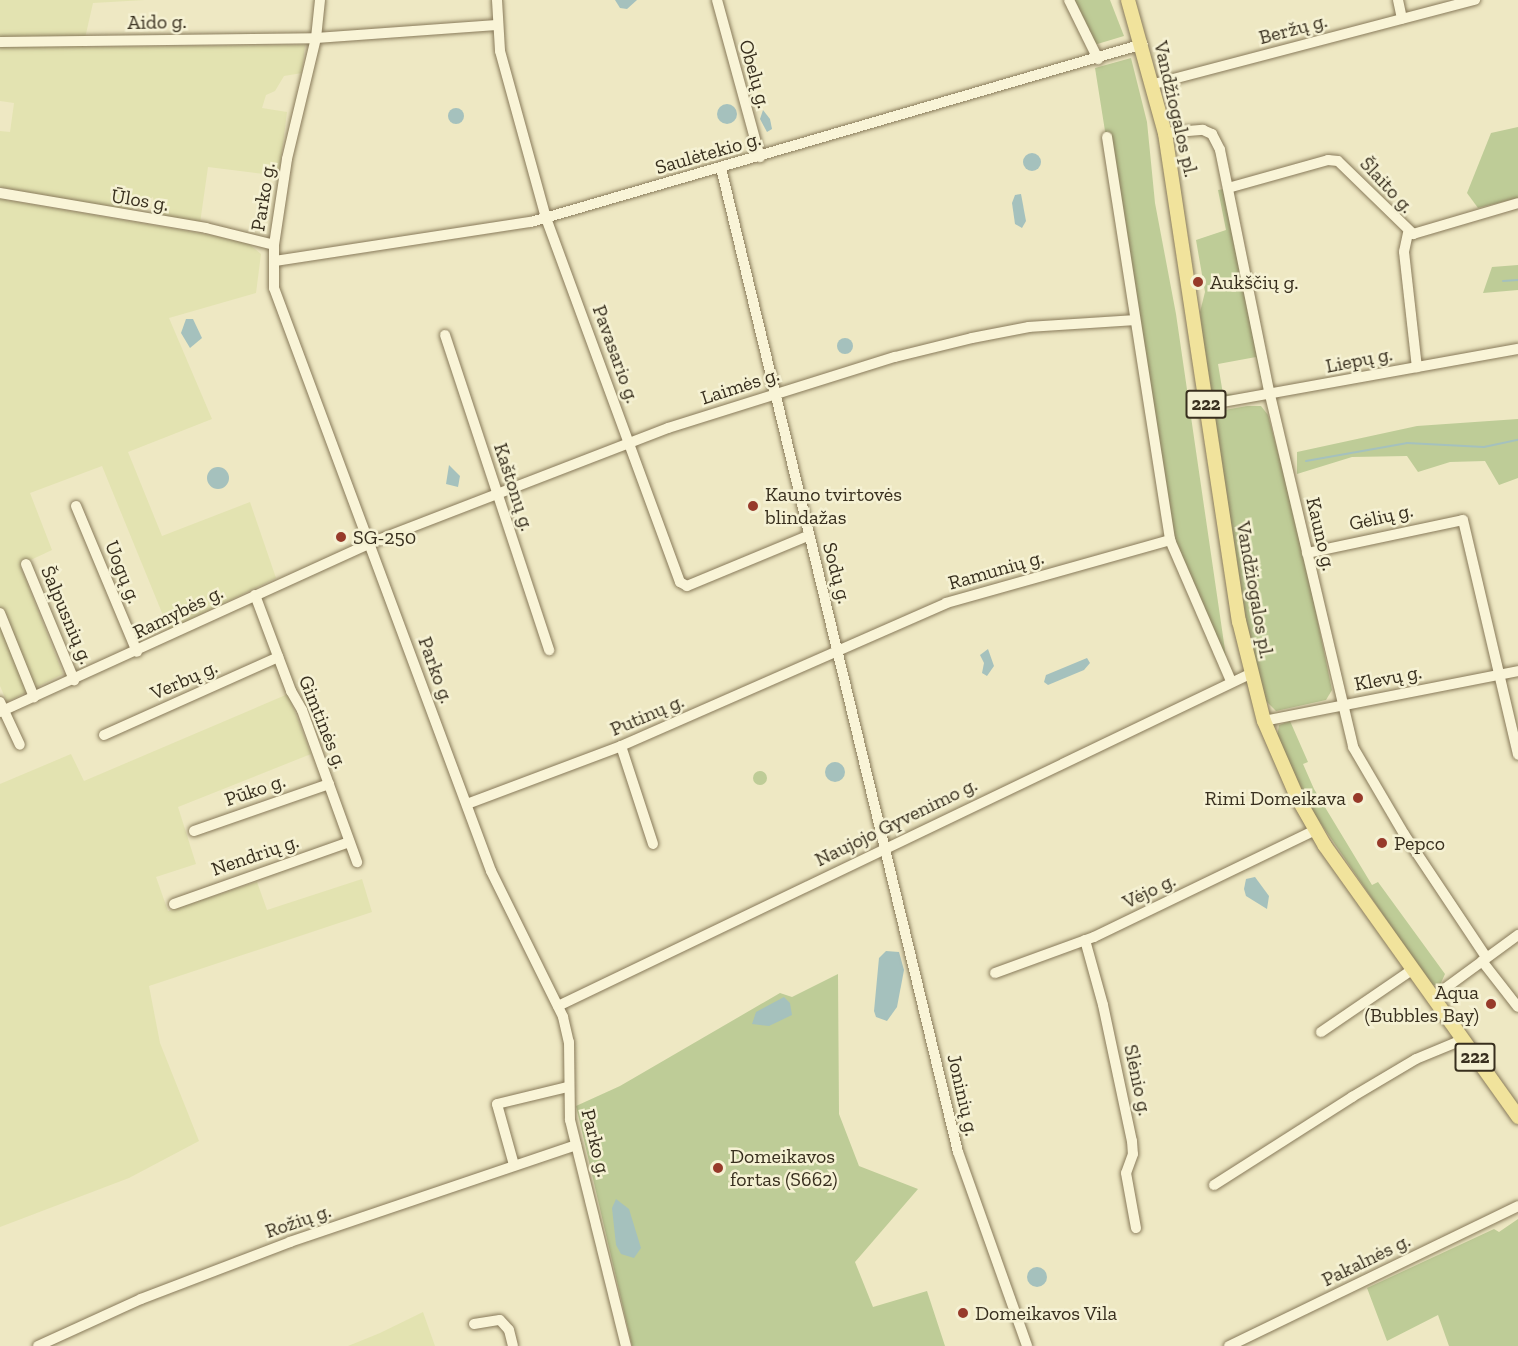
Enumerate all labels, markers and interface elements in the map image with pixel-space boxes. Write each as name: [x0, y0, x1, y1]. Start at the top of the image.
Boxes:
street label: Beržų g.: [1256, 8, 1330, 50]
street label: Aido g.: [127, 9, 187, 35]
street label: Obelų g.: [734, 37, 776, 111]
street label: Vandžiogalos pl.: [1149, 39, 1203, 179]
street label: Saulėtekio g.: [652, 126, 764, 180]
street label: Šlaito g.: [1355, 152, 1419, 218]
street label: Parko g.: [246, 161, 280, 233]
street label: Ūlos g.: [109, 184, 171, 216]
place label: Aukščių g.: [1210, 270, 1298, 294]
marker: Aukščių g.: [1191, 275, 1205, 289]
street label: Pavasario g.: [587, 302, 645, 406]
street label: Liepų g.: [1324, 342, 1394, 378]
street label: Laimės g.: [698, 362, 782, 410]
road number: 222: [1185, 389, 1227, 419]
street label: Kaštonų g.: [489, 440, 539, 534]
place label: Kauno tvirtovės blindažas: [765, 482, 902, 529]
street label: Kauno g.: [1301, 495, 1341, 573]
street label: Gėlių g.: [1347, 498, 1415, 536]
marker: Kauno tvirtovės blindažas: [746, 499, 760, 513]
street label: Vandžiogalos pl.: [1231, 519, 1279, 661]
place label: SG-250: [353, 525, 416, 549]
marker: SG-250: [334, 530, 348, 544]
street label: Uogų g.: [100, 537, 146, 607]
street label: Sodų g.: [817, 540, 857, 606]
street label: Ramunių g.: [946, 545, 1046, 595]
street label: Šalpusnių g.: [36, 562, 98, 668]
street label: Ramybės g.: [129, 580, 227, 644]
street label: Parko g.: [413, 633, 459, 707]
street label: Verbų g.: [147, 655, 221, 705]
street label: Klevų g.: [1352, 660, 1424, 696]
street label: Gimtinės g.: [293, 672, 353, 772]
street label: Putinų g.: [606, 689, 688, 741]
street label: Pūko g.: [222, 768, 288, 812]
street label: Naujojo Gyvenimo g.: [811, 772, 981, 872]
place label: Rimi Domeikava: [1205, 786, 1346, 810]
marker: Rimi Domeikava: [1351, 791, 1365, 805]
street label: Nendrių g.: [208, 829, 302, 881]
place label: Pepco: [1394, 831, 1445, 855]
marker: Pepco: [1375, 836, 1389, 850]
street label: Vėjo g.: [1119, 868, 1179, 914]
place label: Aqua (Bubbles Bay): [1365, 981, 1479, 1028]
marker: Aqua (Bubbles Bay): [1484, 997, 1498, 1011]
street label: Slėnio g.: [1119, 1042, 1157, 1118]
road number: 222: [1454, 1042, 1496, 1072]
street label: Joninių g.: [942, 1052, 984, 1138]
street label: Parko g.: [576, 1107, 616, 1179]
place label: Domeikavos fortas (S662): [730, 1144, 838, 1191]
marker: Domeikavos fortas (S662): [711, 1161, 725, 1175]
street label: Rožių g.: [262, 1199, 334, 1243]
street label: Pakalnės g.: [1318, 1228, 1414, 1292]
place label: Domeikavos Vila: [975, 1301, 1118, 1325]
marker: Domeikavos Vila: [956, 1306, 970, 1320]

